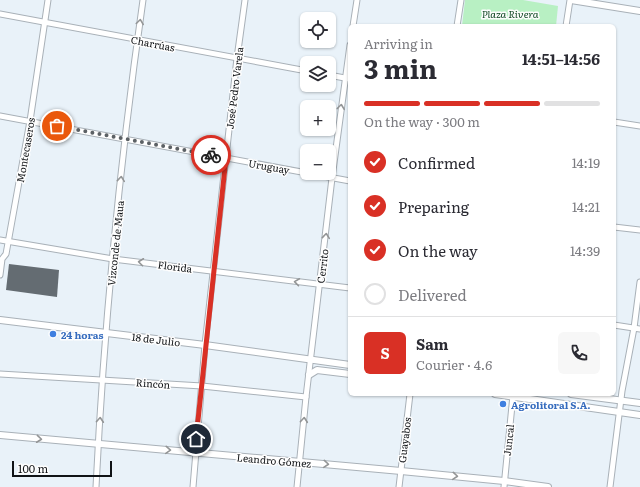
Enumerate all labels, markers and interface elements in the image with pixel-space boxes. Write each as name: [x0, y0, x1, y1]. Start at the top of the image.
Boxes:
park label: Plaza Rivera: [482, 6, 539, 21]
map controls: [300, 12, 336, 180]
button: locate: [300, 12, 336, 48]
one-way arrow: [135, 19, 144, 25]
street label: Charrúas: [130, 31, 177, 55]
text: Arriving in: [364, 34, 433, 53]
street label: José Pedro Varela: [222, 45, 247, 130]
text: 14:51–14:56: [522, 47, 600, 70]
text: 3 min: [364, 48, 437, 87]
button: layers: [300, 56, 336, 92]
button: +: [300, 100, 336, 136]
one-way arrow: [337, 104, 346, 110]
pin: [40, 109, 74, 143]
text: On the way · 300 m: [364, 112, 480, 131]
icon: bag: [46, 115, 68, 137]
street label: Montecaseros: [12, 116, 38, 184]
courier: [191, 135, 231, 175]
icon: bike: [200, 144, 222, 166]
button: −: [300, 144, 336, 180]
icon: check: [364, 151, 386, 173]
text: Confirmed: [398, 151, 475, 174]
text: 14:19: [572, 153, 600, 172]
street label: Uruguay: [247, 155, 291, 177]
one-way arrow: [117, 176, 126, 182]
icon: check: [364, 195, 386, 217]
text: Preparing: [398, 195, 469, 218]
text: 14:21: [572, 197, 600, 216]
street label: Vizconde de Maua: [103, 199, 127, 286]
one-way arrow: [321, 233, 330, 239]
icon: check: [364, 239, 386, 261]
text: On the way: [398, 239, 478, 262]
text: 14:39: [570, 241, 600, 260]
street label: Cerrito: [312, 248, 332, 284]
street label: Florida: [157, 256, 194, 276]
one-way arrow: [138, 258, 144, 267]
one-way arrow: [294, 278, 300, 287]
text: Delivered: [398, 283, 467, 306]
place label: 24 horas: [61, 327, 103, 342]
marker: 24 horas: [48, 329, 58, 339]
street label: 18 de Julio: [131, 329, 181, 349]
text: Sam: [416, 332, 449, 355]
button: phone: [558, 332, 600, 374]
text: S: [380, 341, 390, 364]
text: Courier · 4.6: [416, 355, 492, 374]
street label: Rincón: [135, 374, 171, 392]
place label: Agrolitoral S.A.: [511, 397, 591, 412]
marker: Agrolitoral S.A.: [498, 399, 508, 409]
street label: Guayabos: [394, 416, 414, 464]
one-way arrow: [95, 417, 104, 423]
one-way arrow: [299, 417, 308, 423]
pin: [179, 422, 213, 456]
street label: Juncal: [499, 423, 517, 457]
icon: home: [185, 428, 207, 450]
one-way arrow: [36, 434, 42, 443]
one-way arrow: [165, 446, 171, 455]
street label: Leandro Gómez: [236, 449, 312, 471]
scale bar: [12, 459, 112, 478]
text: 100 m: [18, 460, 48, 476]
one-way arrow: [323, 460, 329, 469]
one-way arrow: [452, 471, 458, 480]

